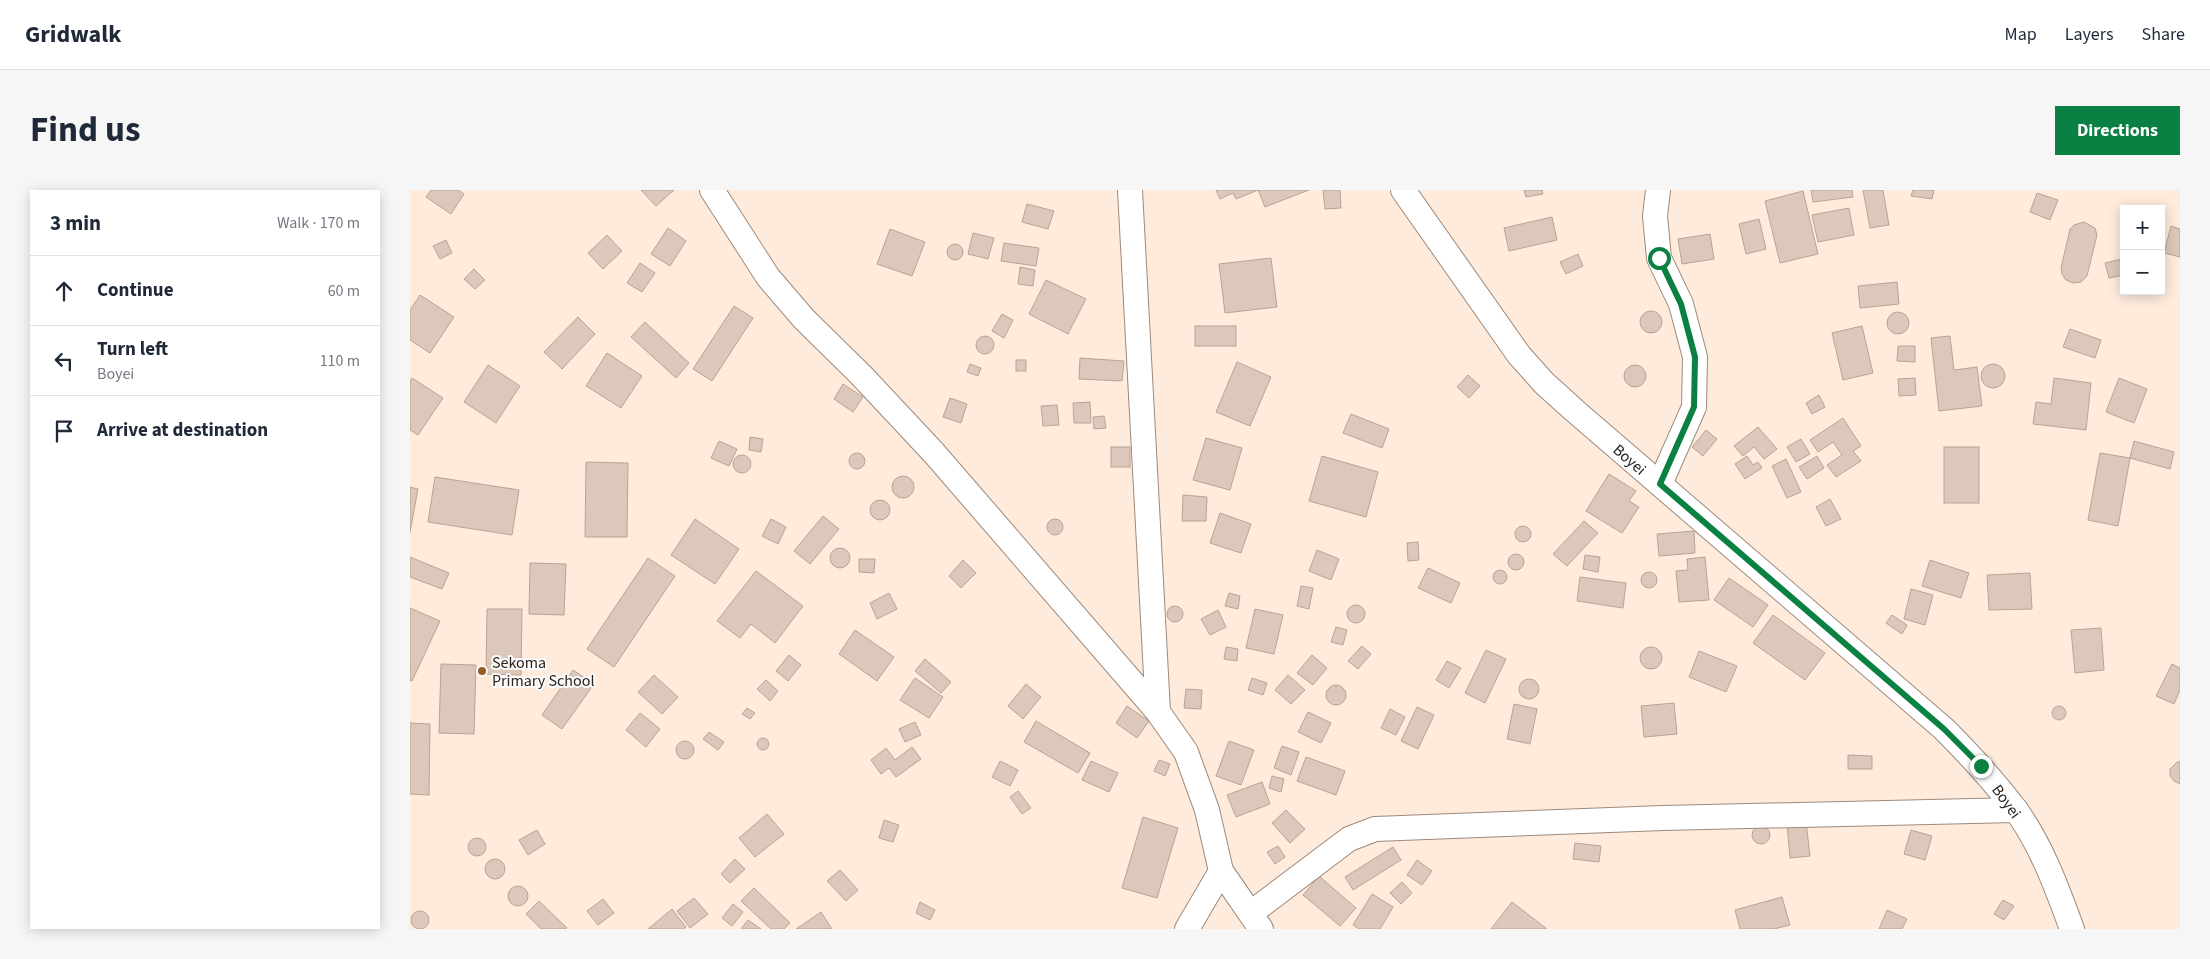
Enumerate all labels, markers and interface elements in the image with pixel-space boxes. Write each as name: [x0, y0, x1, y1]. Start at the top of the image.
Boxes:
text: Gridwalk: [25, 17, 121, 52]
text: Map: [2005, 22, 2037, 47]
text: Layers: [2065, 22, 2114, 47]
text: Share: [2142, 22, 2185, 47]
text: Find us: [30, 105, 140, 155]
button: Directions: [2055, 106, 2180, 155]
map controls: [2120, 205, 2165, 295]
button: +: [2120, 205, 2165, 250]
text: 3 min: [50, 208, 101, 238]
text: Walk · 170 m: [277, 212, 360, 234]
route start: [1648, 247, 1671, 270]
button: −: [2120, 250, 2165, 295]
icon: ahead: [50, 277, 78, 305]
text: Continue: [97, 277, 174, 304]
text: 60 m: [328, 280, 360, 302]
text: Turn left: [97, 336, 168, 363]
icon: left: [50, 347, 78, 375]
text: 110 m: [320, 350, 360, 372]
text: Boyei: [97, 363, 134, 385]
icon: arrive: [50, 417, 78, 445]
text: Arrive at destination: [97, 417, 268, 444]
street label: Boyei: [1608, 439, 1651, 480]
place label: Sekoma Primary School: [492, 652, 594, 692]
marker: Sekoma Primary School: [476, 665, 488, 677]
route end: [1970, 755, 1993, 778]
street label: Boyei: [1986, 780, 2026, 823]

